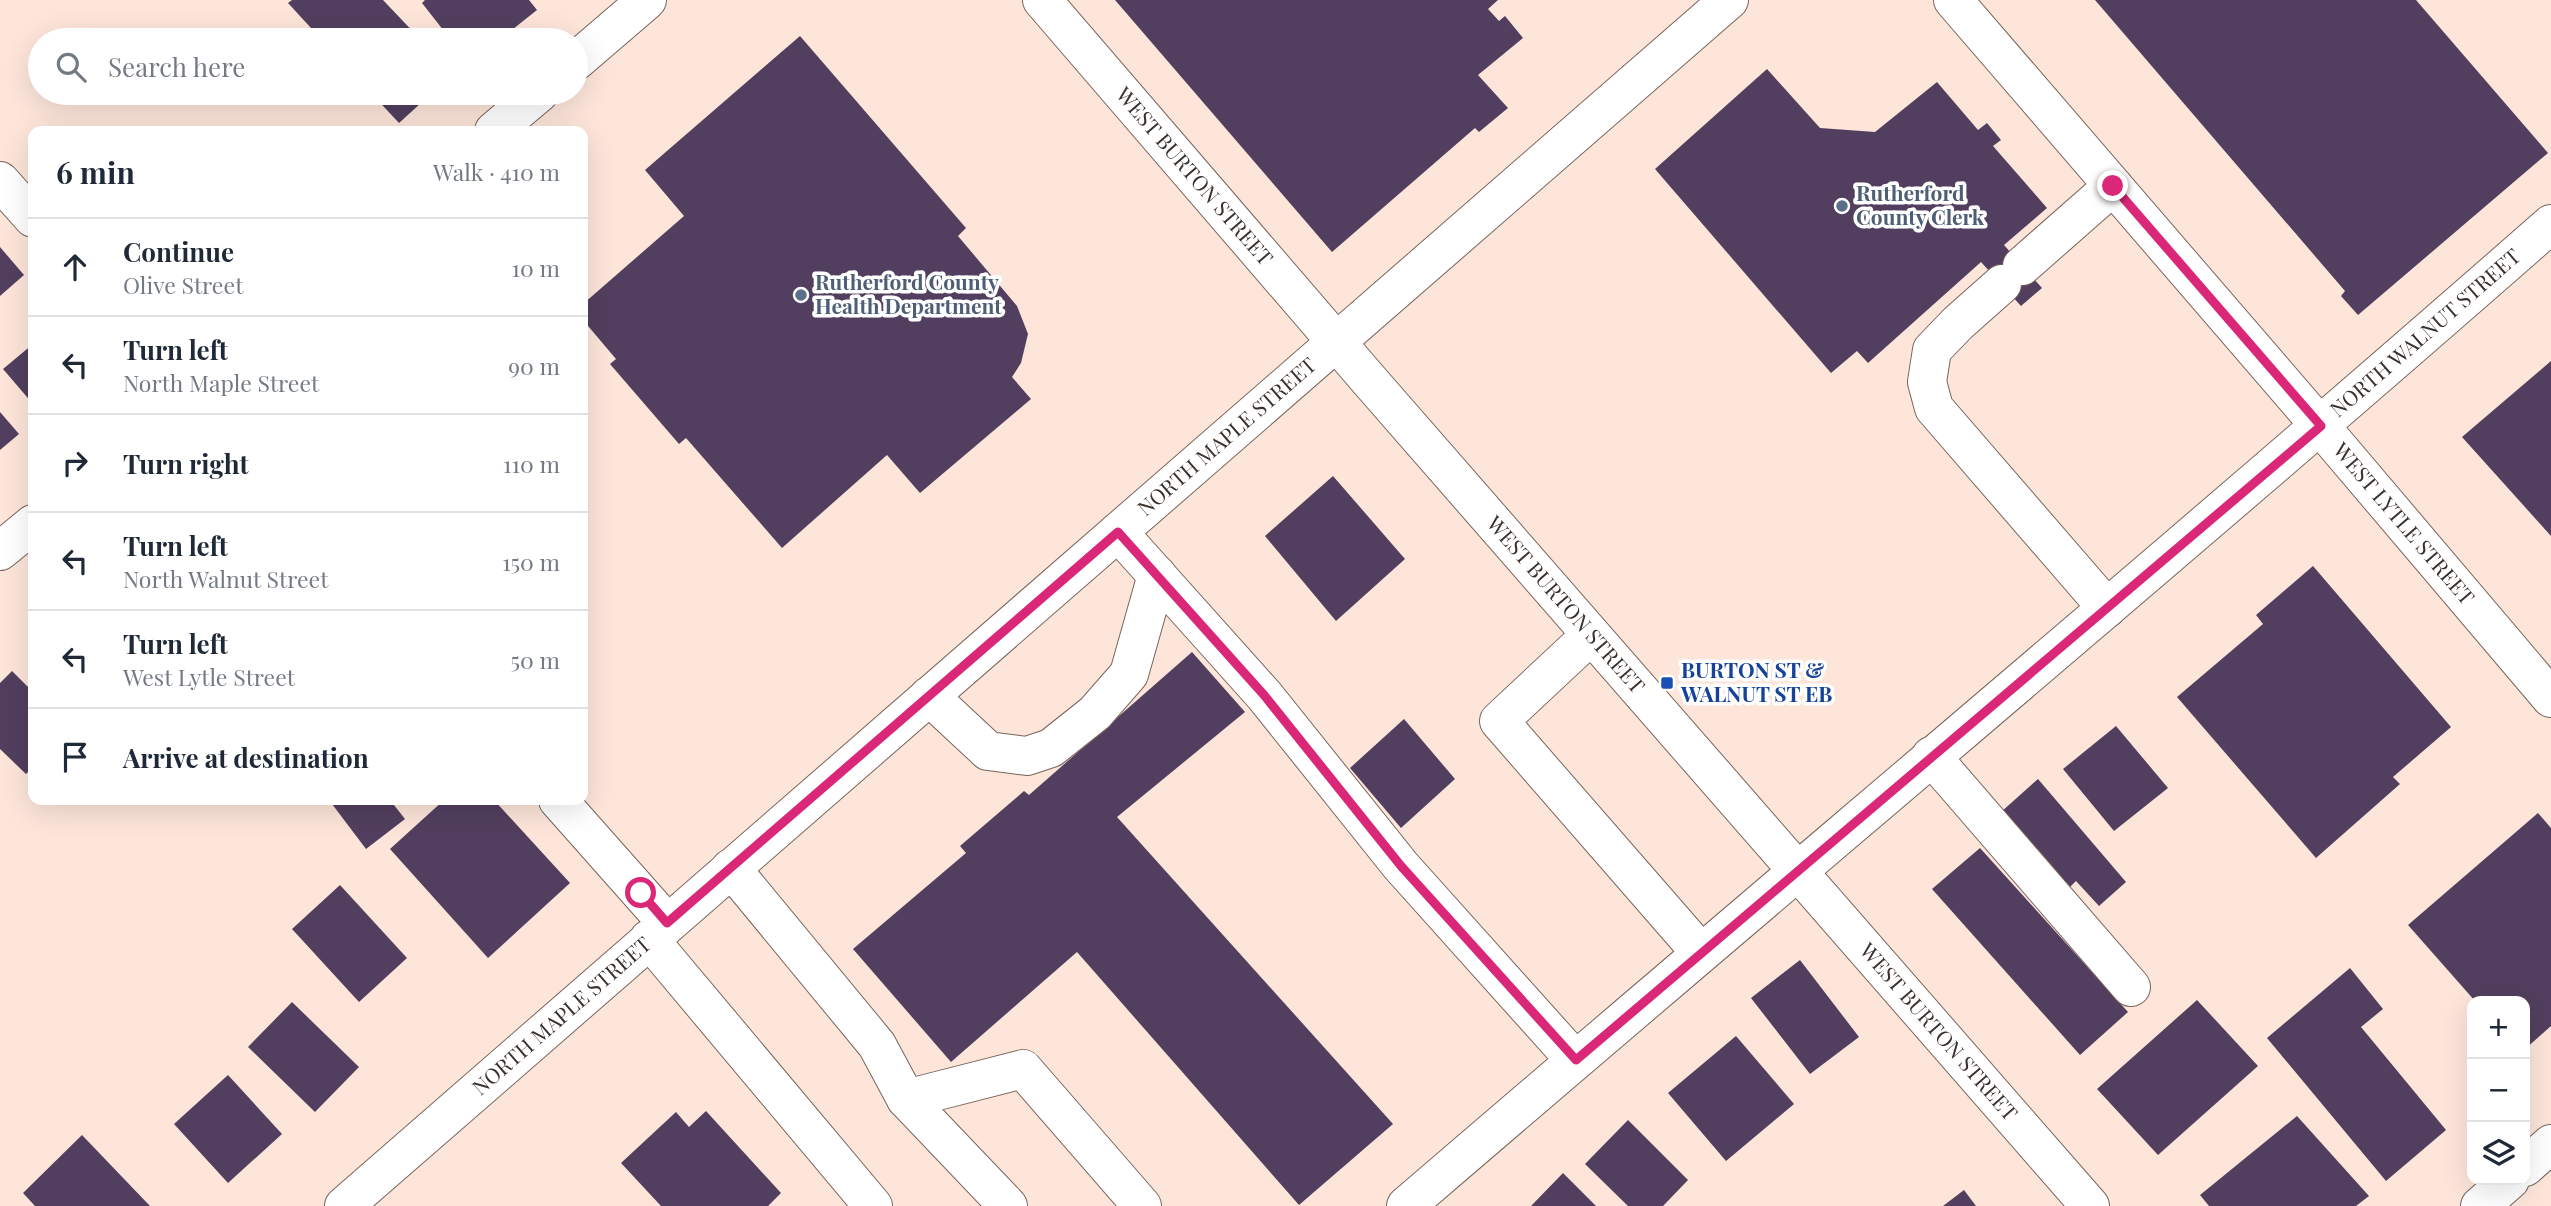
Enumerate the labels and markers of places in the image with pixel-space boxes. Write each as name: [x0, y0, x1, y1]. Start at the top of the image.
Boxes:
place label: Rutherford County Clerk: [1856, 178, 1985, 230]
marker: Rutherford County Clerk: [1834, 198, 1850, 214]
place label: Rutherford County Health Department: [815, 267, 1002, 319]
marker: Rutherford County Health Department: [793, 287, 809, 303]
place label: BURTON ST & WALNUT ST EB: [1680, 655, 1832, 707]
marker: BURTON ST & WALNUT ST EB: [1659, 675, 1675, 691]

